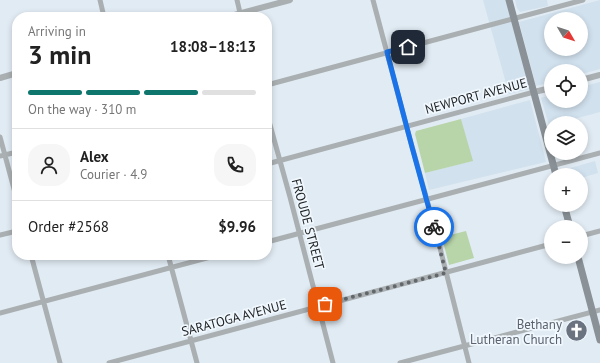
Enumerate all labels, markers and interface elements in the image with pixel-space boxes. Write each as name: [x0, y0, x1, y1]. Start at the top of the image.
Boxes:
north arrow: [544, 12, 588, 56]
map controls: [544, 12, 588, 264]
text: Arriving in: [28, 23, 86, 40]
pin: [391, 30, 425, 64]
icon: home: [397, 36, 419, 58]
text: 18:08–18:13: [170, 37, 256, 56]
text: 3 min: [28, 38, 91, 71]
button: locate: [544, 64, 588, 108]
street label: NEWPORT AVENUE: [423, 74, 529, 118]
text: On the way · 310 m: [28, 101, 136, 118]
button: layers: [544, 116, 588, 160]
button: person: [28, 144, 70, 186]
button: phone: [214, 144, 256, 186]
text: Alex: [80, 147, 109, 166]
text: Courier · 4.9: [80, 166, 147, 183]
button: +: [544, 168, 588, 212]
street label: FROUDE STREET: [288, 177, 328, 271]
courier: [414, 207, 454, 247]
icon: bike: [423, 216, 445, 238]
text: Order #2568: [28, 217, 109, 236]
text: $9.96: [218, 217, 256, 236]
button: −: [544, 220, 588, 264]
pin: [308, 287, 342, 321]
icon: bag: [314, 293, 336, 315]
street label: SARATOGA AVENUE: [180, 296, 288, 340]
place label: Bethany Lutheran Church: [470, 316, 562, 348]
church icon: Bethany Lutheran Church: [564, 318, 590, 344]

